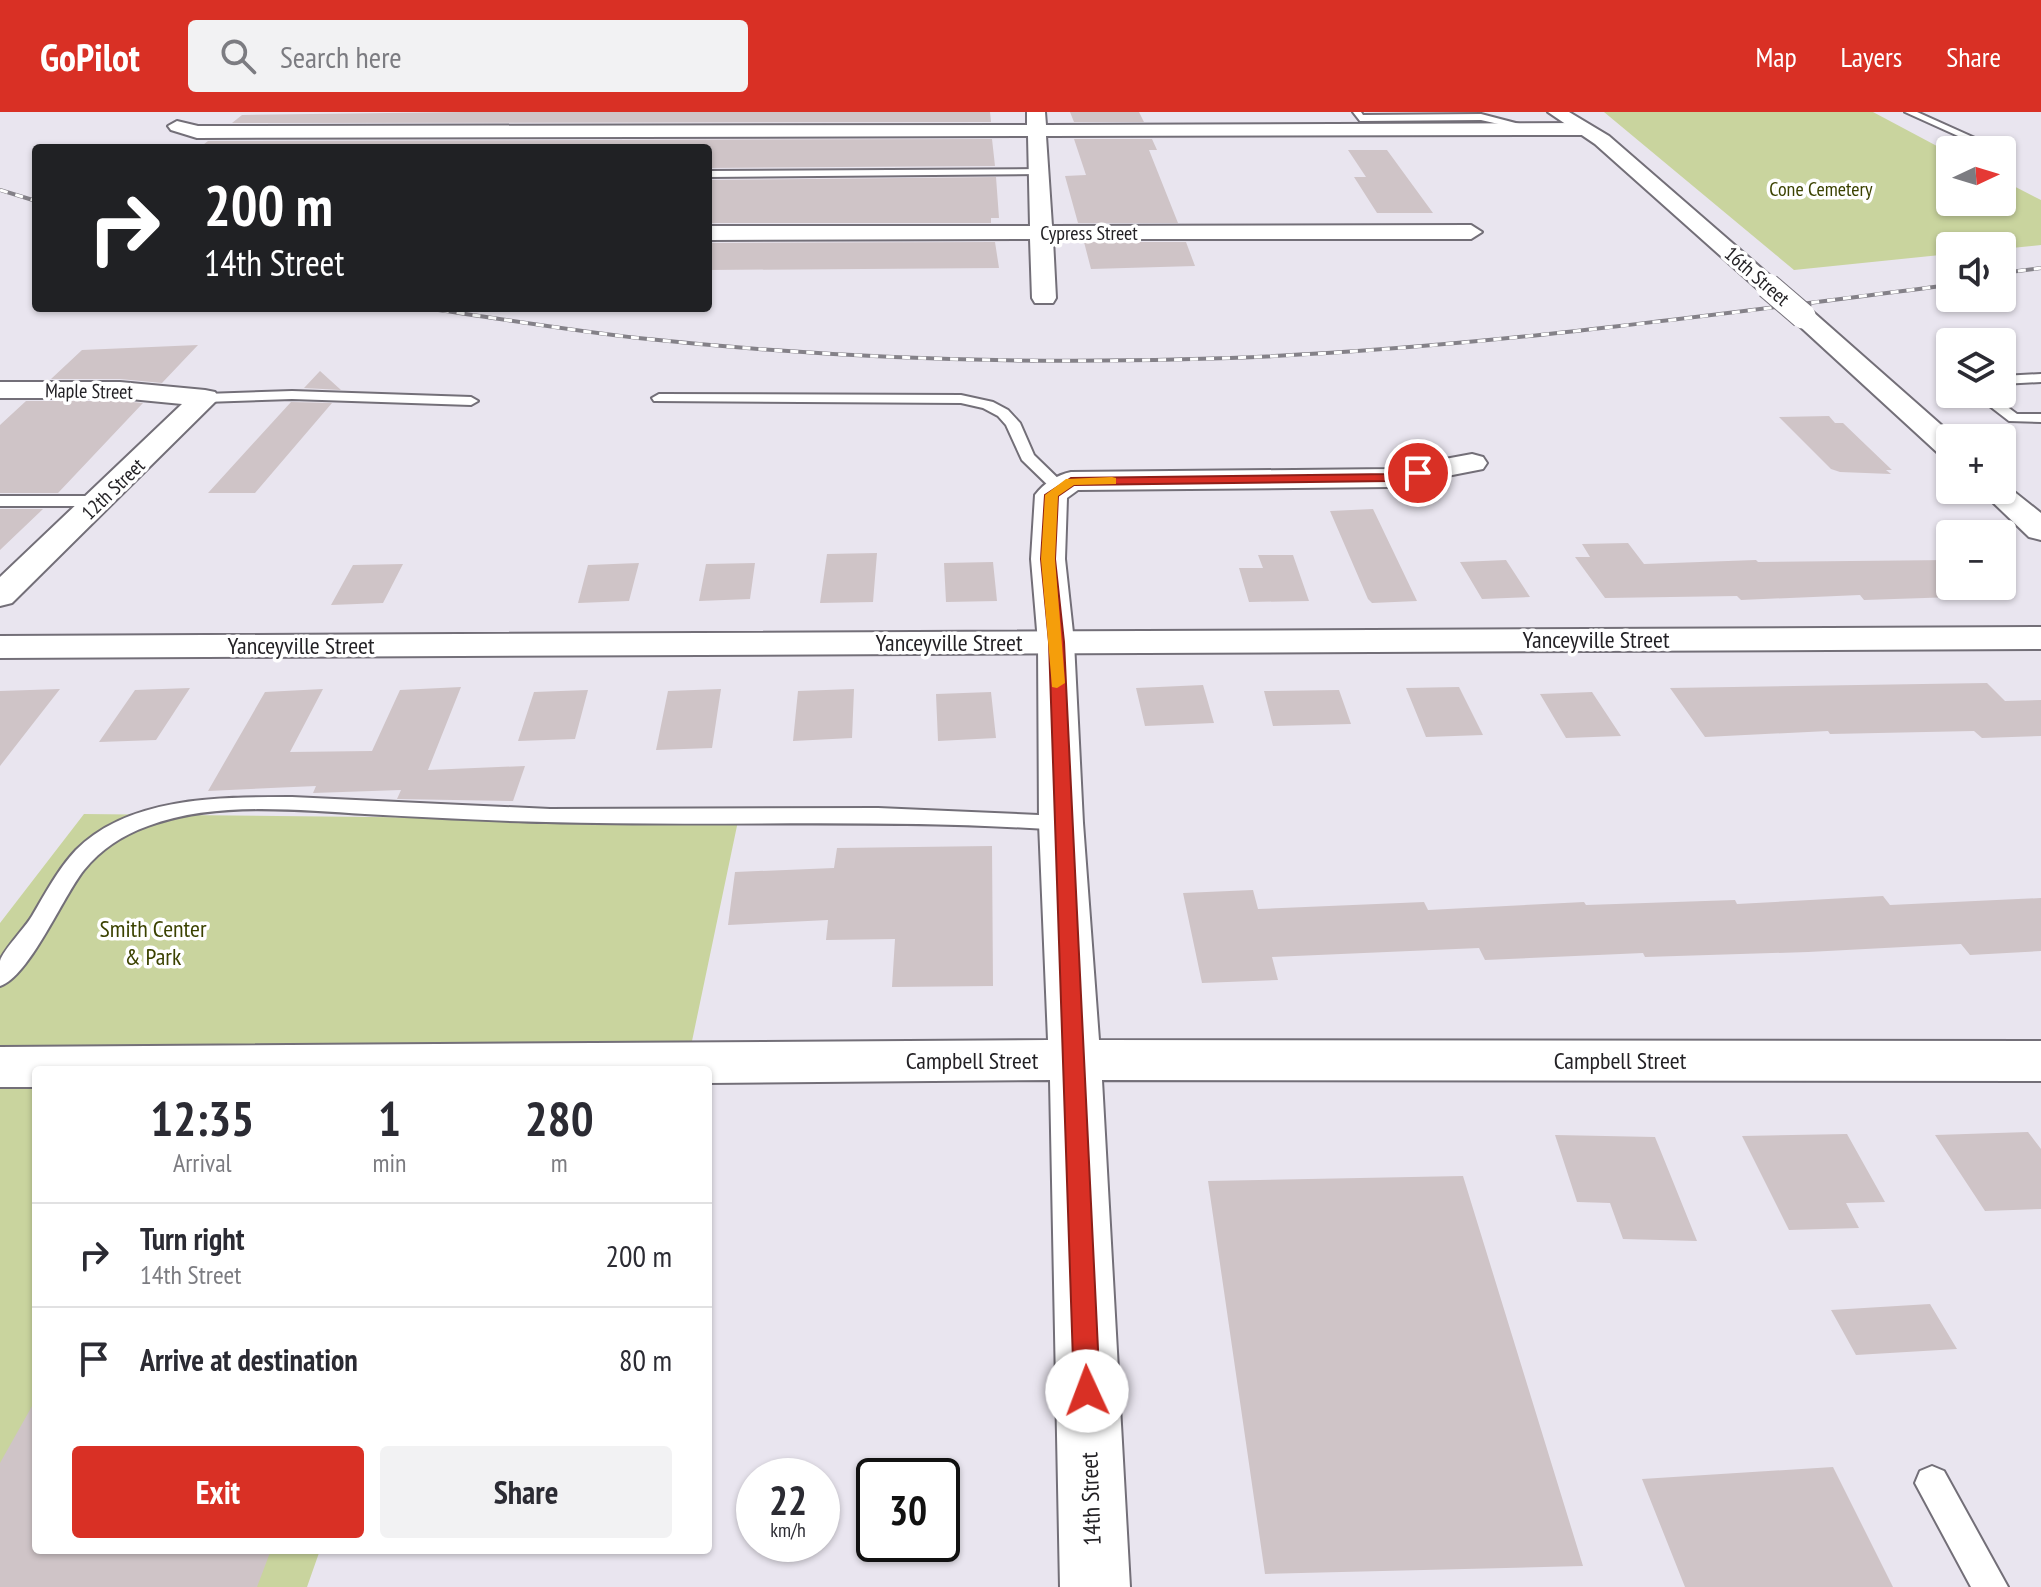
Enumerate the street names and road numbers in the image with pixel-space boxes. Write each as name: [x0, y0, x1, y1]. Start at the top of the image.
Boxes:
street label: Cypress Street: [1040, 220, 1138, 246]
street label: 16th Street: [1719, 241, 1795, 312]
street label: Maple Street: [45, 377, 134, 405]
street label: 12th Street: [76, 452, 150, 525]
street label: Yanceyville Street: [1523, 624, 1670, 655]
street label: Yanceyville Street: [876, 627, 1023, 658]
street label: Yanceyville Street: [228, 630, 375, 661]
street label: Campbell Street: [906, 1045, 1039, 1076]
street label: Campbell Street: [1554, 1045, 1687, 1076]
street label: 14th Street: [1073, 1451, 1108, 1546]

